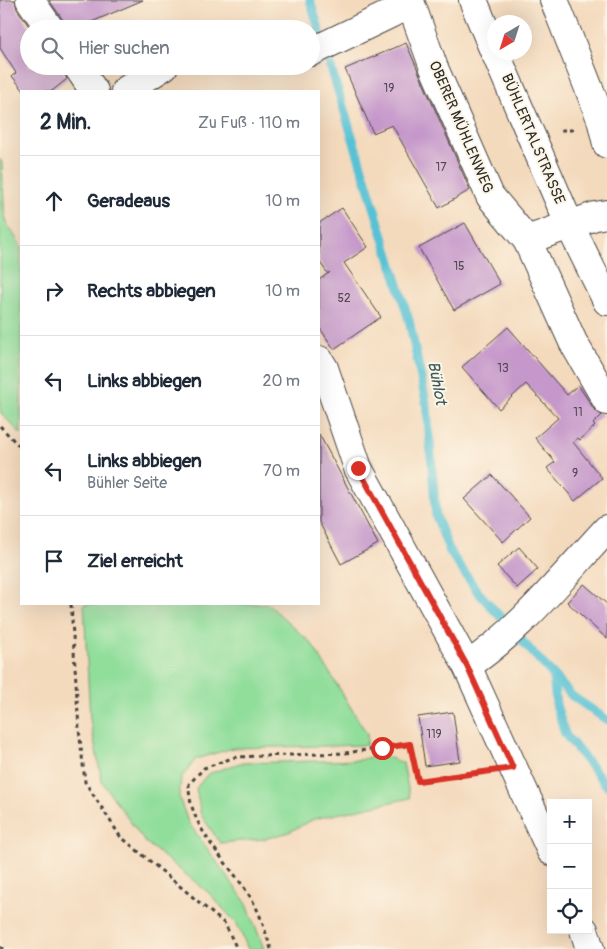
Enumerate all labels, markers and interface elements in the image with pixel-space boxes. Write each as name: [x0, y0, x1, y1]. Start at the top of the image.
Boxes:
north arrow: [487, 15, 532, 60]
search box: [20, 20, 320, 75]
icon: search: [38, 34, 66, 62]
text: Hier suchen: [78, 36, 170, 60]
street label: OBERER MÜHLENWEG: [425, 58, 498, 196]
street label: BÜHLERTALSTRASSE: [497, 71, 569, 207]
house number: 19: [384, 81, 394, 96]
text: 2 Min.: [40, 109, 91, 136]
text: Zu Fuß · 110 m: [198, 113, 300, 133]
house number: 17: [435, 160, 447, 175]
icon: ahead: [40, 187, 68, 215]
text: Geradeaus: [87, 189, 170, 213]
text: 10 m: [265, 191, 300, 211]
house number: 15: [453, 259, 465, 274]
icon: right: [40, 277, 68, 305]
text: Rechts abbiegen: [87, 279, 216, 303]
text: 10 m: [265, 281, 300, 301]
house number: 52: [337, 291, 351, 306]
water label: Bühlot: [423, 360, 451, 408]
house number: 13: [497, 361, 509, 376]
icon: left: [40, 367, 68, 395]
text: Links abbiegen: [87, 369, 202, 393]
text: 20 m: [262, 371, 300, 391]
house number: 11: [573, 405, 583, 420]
text: Links abbiegen: [87, 449, 202, 473]
icon: left: [40, 457, 68, 485]
route end: [347, 457, 370, 480]
text: 70 m: [263, 461, 300, 481]
house number: 9: [572, 466, 578, 481]
text: Bühler Seite: [87, 473, 167, 493]
icon: arrive: [40, 547, 68, 575]
text: Ziel erreicht: [87, 549, 183, 573]
house number: 119: [426, 727, 442, 742]
route start: [371, 737, 394, 760]
map controls: [547, 799, 592, 934]
button: +: [547, 799, 592, 844]
button: −: [547, 844, 592, 889]
button: locate: [547, 889, 592, 934]

